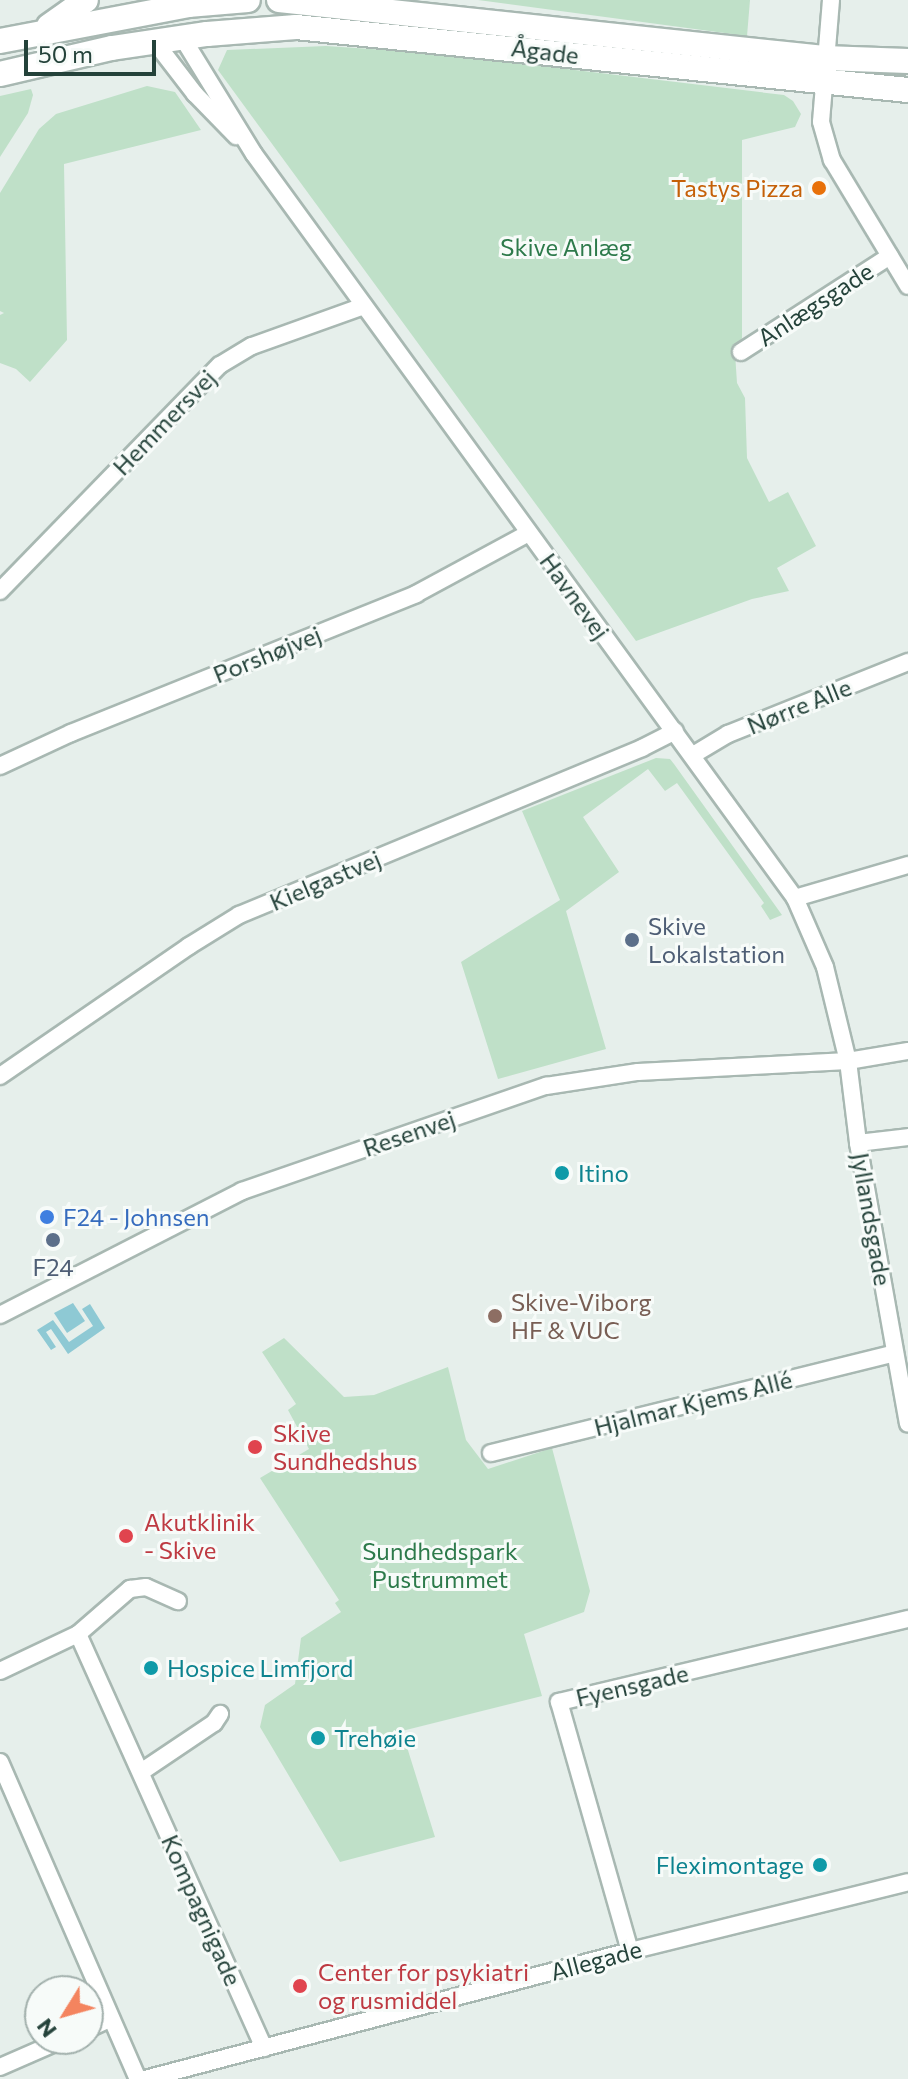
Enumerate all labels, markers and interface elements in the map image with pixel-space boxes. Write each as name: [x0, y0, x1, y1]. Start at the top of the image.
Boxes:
scale bar: [28, 24, 160, 74]
street label: Ågade: [510, 33, 580, 69]
text: 50 m: [38, 39, 93, 68]
place label: Tastys Pizza: [671, 174, 803, 202]
marker: Tastys Pizza: [810, 179, 828, 197]
park label: Skive Anlæg: [500, 233, 632, 261]
street label: Anlægsgade: [752, 256, 878, 352]
street label: Hemmersvej: [107, 363, 221, 481]
street label: Havnevej: [534, 547, 616, 645]
street label: Porshøjvej: [209, 619, 325, 689]
street label: Nørre Alle: [743, 672, 855, 740]
street label: Kielgastvej: [265, 844, 385, 916]
place label: Skive Lokalstation: [648, 912, 785, 968]
marker: Skive Lokalstation: [623, 931, 641, 949]
street label: Resenvej: [359, 1104, 459, 1162]
street label: Jyllandsgade: [846, 1150, 898, 1288]
place label: Itino: [578, 1159, 629, 1187]
marker: Itino: [553, 1164, 571, 1182]
place label: F24 - Johnsen: [63, 1203, 210, 1231]
marker: F24 - Johnsen: [38, 1208, 56, 1226]
marker: F24: [44, 1231, 62, 1249]
place label: F24: [32, 1253, 74, 1281]
place label: Skive-Viborg HF & VUC: [511, 1288, 651, 1344]
marker: Skive-Viborg HF & VUC: [486, 1307, 504, 1325]
street label: Hjalmar Kjems Allé: [591, 1364, 795, 1442]
place label: Skive Sundhedshus: [273, 1419, 417, 1475]
marker: Skive Sundhedshus: [244, 1436, 266, 1458]
place label: Akutklinik - Skive: [144, 1508, 255, 1564]
marker: Akutklinik - Skive: [115, 1525, 137, 1547]
park label: Sundhedspark Pustrummet: [362, 1537, 518, 1593]
place label: Hospice Limfjord: [167, 1654, 353, 1682]
street label: Fyensgade: [573, 1658, 691, 1712]
marker: Hospice Limfjord: [142, 1659, 160, 1677]
place label: Trehøie: [334, 1724, 416, 1752]
marker: Trehøie: [309, 1729, 327, 1747]
street label: Kompagnigade: [156, 1830, 248, 1990]
place label: Fleximontage: [656, 1851, 804, 1879]
marker: Fleximontage: [811, 1856, 829, 1874]
street label: Allegade: [547, 1934, 645, 1986]
place label: Center for psykiatri og rusmiddel: [318, 1958, 529, 2014]
north arrow: [24, 1975, 104, 2055]
marker: Center for psykiatri og rusmiddel: [289, 1975, 311, 1997]
text: N: [30, 2014, 62, 2043]

